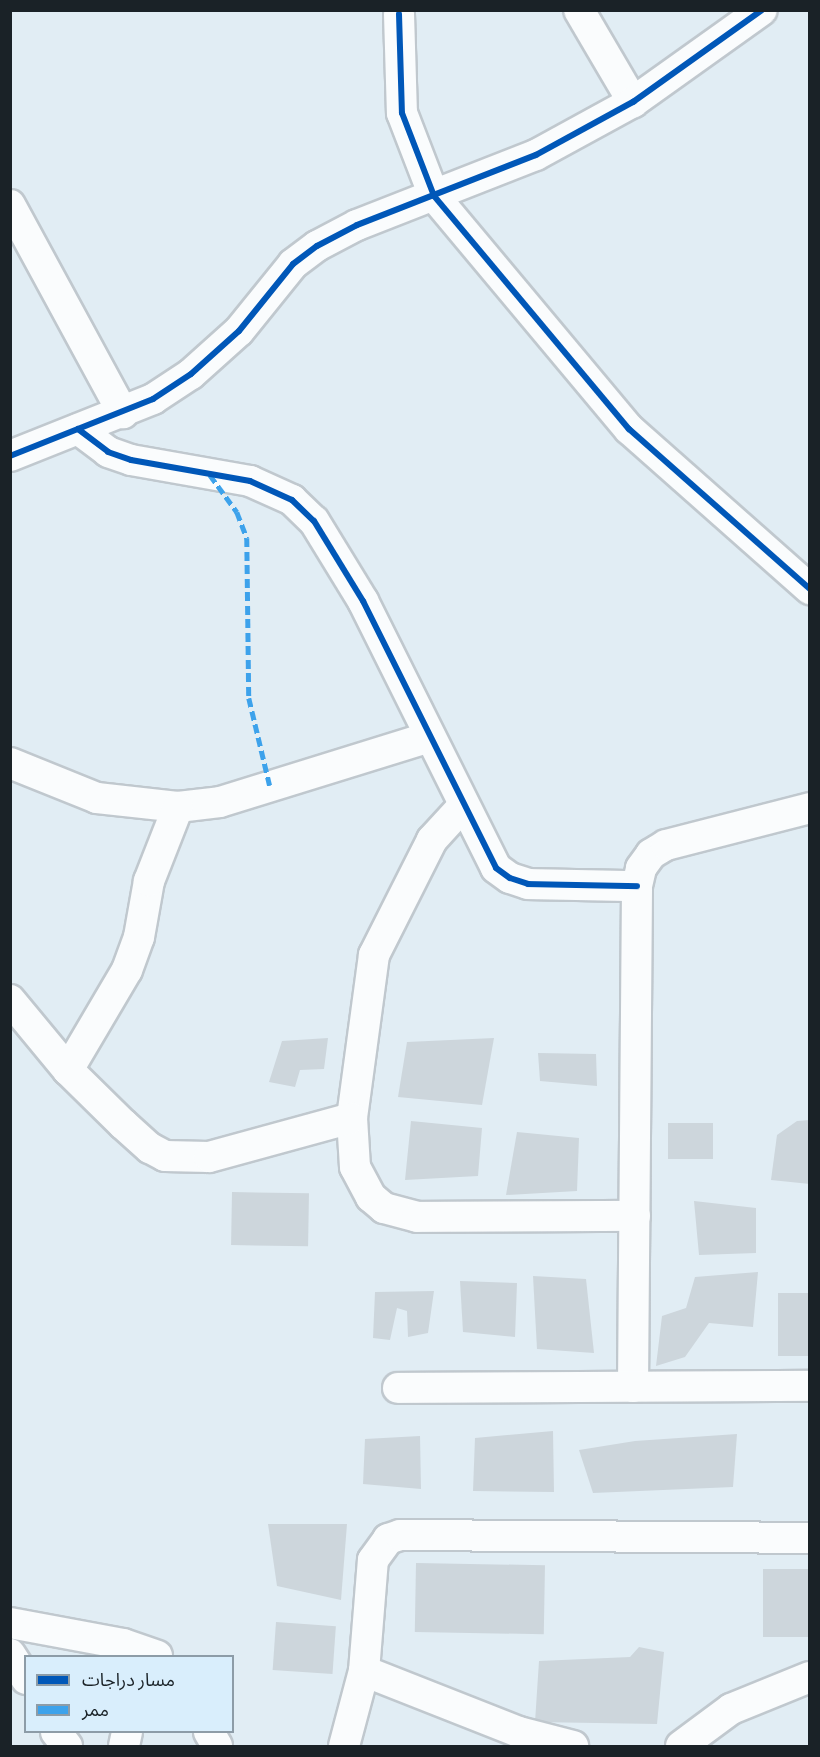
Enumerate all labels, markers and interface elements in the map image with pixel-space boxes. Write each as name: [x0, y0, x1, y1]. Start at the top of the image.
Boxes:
legend: [24, 1655, 234, 1733]
text: مسار دراجات: [82, 1668, 175, 1693]
text: ممر: [82, 1698, 109, 1723]

